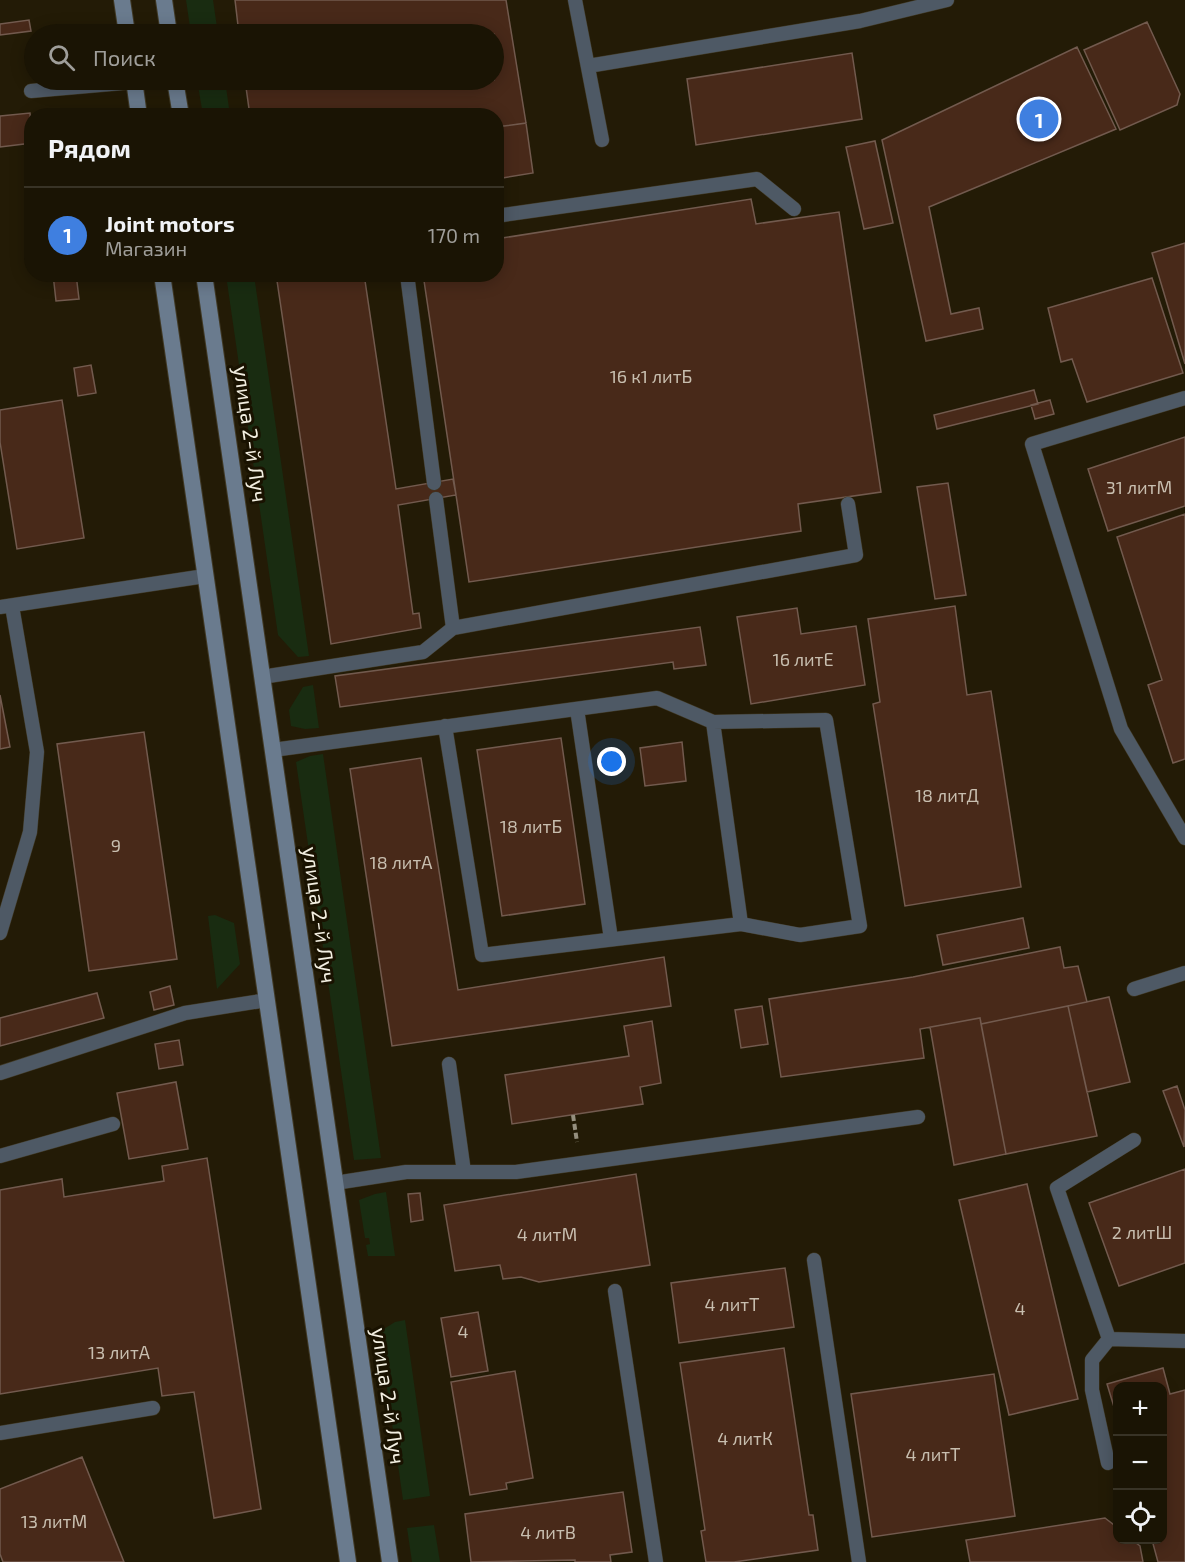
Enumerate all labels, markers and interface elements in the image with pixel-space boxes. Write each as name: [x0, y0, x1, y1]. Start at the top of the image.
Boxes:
search box: [24, 24, 504, 90]
icon: search: [45, 41, 78, 74]
text: Поиск: [93, 44, 156, 70]
pin: 1: [1020, 96, 1058, 142]
text: Рядом: [48, 132, 131, 163]
text: Joint motors: [105, 210, 235, 236]
text: 1: [63, 223, 72, 247]
text: 170 m: [428, 223, 480, 247]
text: Магазин: [105, 236, 187, 260]
street label: улица 2-й Луч: [229, 364, 273, 504]
house number: 16 к1 литБ: [610, 365, 692, 387]
house number: 31 литМ: [1106, 476, 1172, 498]
house number: 16 литЕ: [772, 648, 834, 670]
your location: [597, 747, 626, 776]
house number: 18 литД: [915, 784, 979, 806]
house number: 18 литБ: [500, 815, 562, 837]
house number: 9: [111, 834, 121, 856]
street label: улица 2-й Луч: [298, 845, 342, 985]
house number: 18 литА: [370, 851, 433, 873]
house number: 2 литШ: [1112, 1221, 1172, 1243]
house number: 4 литМ: [517, 1223, 577, 1245]
house number: 4 литТ: [704, 1293, 760, 1315]
house number: 4: [1014, 1297, 1026, 1319]
house number: 4: [457, 1320, 469, 1342]
street label: улица 2-й Луч: [367, 1326, 411, 1466]
house number: 13 литА: [88, 1341, 151, 1363]
map controls: [1113, 1382, 1167, 1544]
button: +: [1113, 1382, 1167, 1436]
house number: 4 литК: [717, 1427, 773, 1449]
button: −: [1113, 1436, 1167, 1490]
house number: 4 литТ: [905, 1443, 961, 1465]
button: locate: [1113, 1490, 1167, 1544]
house number: 13 литМ: [21, 1510, 87, 1532]
house number: 4 литВ: [520, 1521, 576, 1543]

